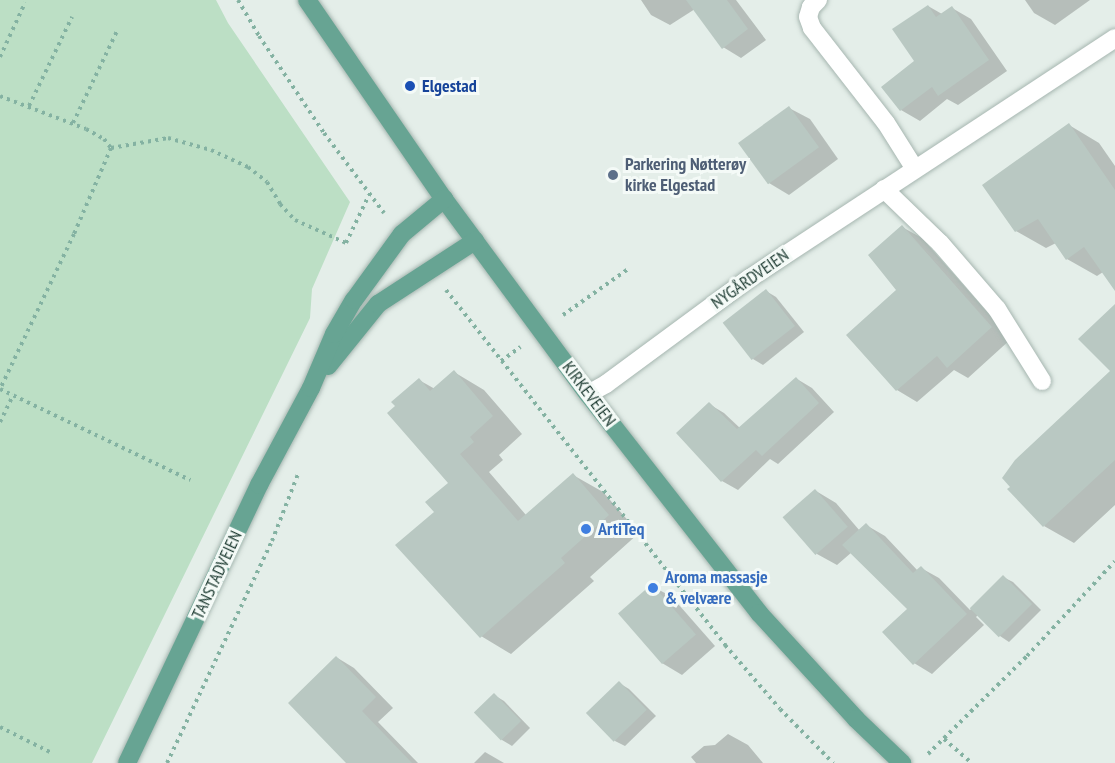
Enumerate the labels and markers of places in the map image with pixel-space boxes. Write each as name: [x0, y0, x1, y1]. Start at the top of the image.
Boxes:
place label: Elgestad: [422, 75, 477, 97]
marker: Elgestad: [403, 79, 417, 93]
place label: Parkering Nøtterøy kirke Elgestad: [625, 154, 746, 196]
marker: Parkering Nøtterøy kirke Elgestad: [606, 168, 620, 182]
place label: ArtiTeq: [598, 518, 644, 540]
marker: ArtiTeq: [579, 522, 593, 536]
place label: Aroma massasje & velvære: [665, 567, 768, 610]
marker: Aroma massasje & velvære: [646, 581, 660, 595]

